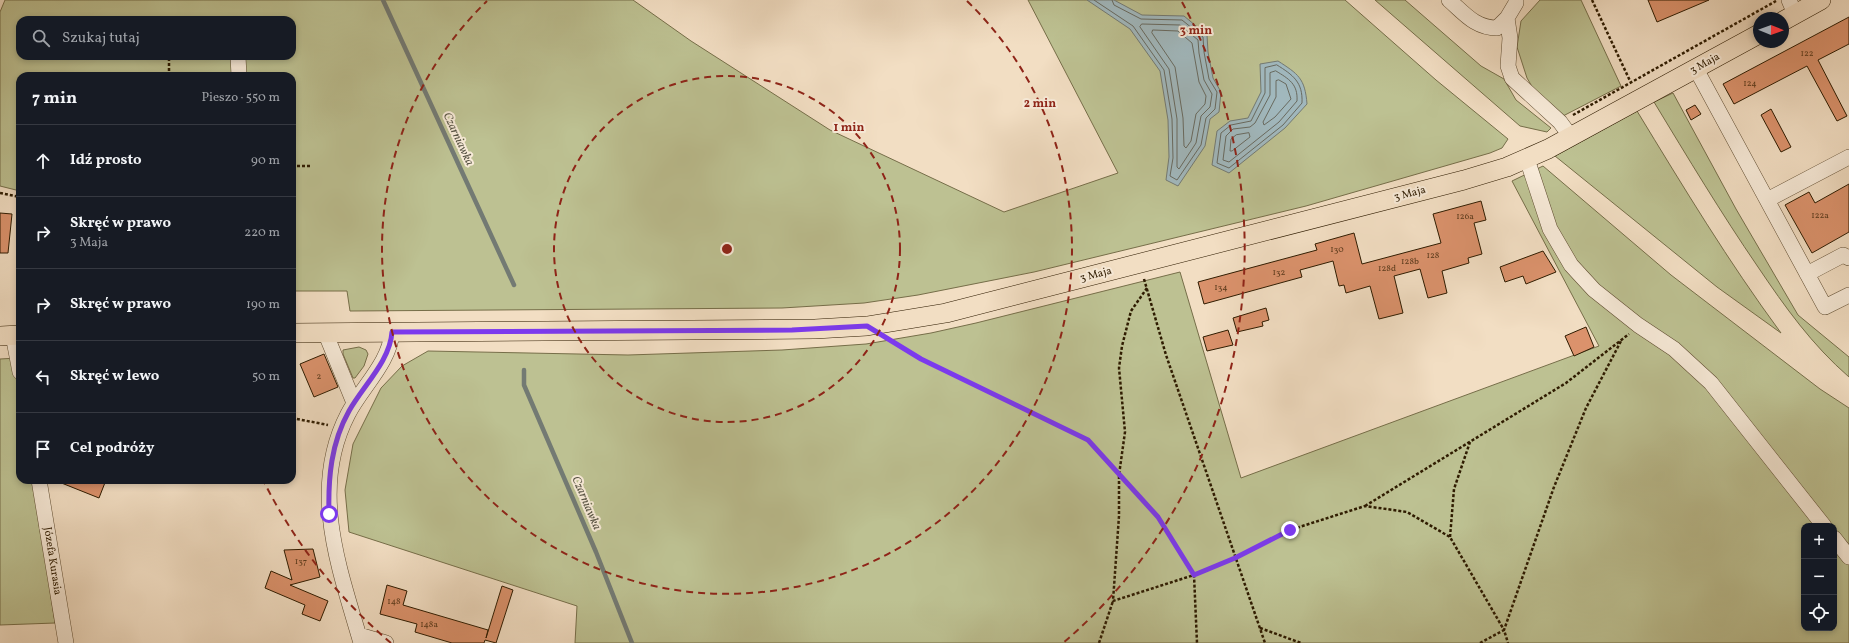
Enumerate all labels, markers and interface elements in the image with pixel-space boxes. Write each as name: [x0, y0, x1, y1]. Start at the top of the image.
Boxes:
north arrow: [1753, 12, 1789, 48]
search box: [16, 16, 296, 60]
text: 3 min: [1180, 23, 1212, 39]
icon: search: [30, 27, 52, 49]
text: Szukaj tutaj: [62, 28, 140, 49]
house number: 122: [1800, 47, 1814, 60]
street label: 3 Maja: [1687, 49, 1723, 78]
house number: 124: [1743, 77, 1757, 90]
text: 7 min: [32, 87, 77, 110]
text: Pieszo · 550 m: [201, 89, 280, 107]
text: 2 min: [1024, 96, 1056, 112]
water label: Czarniawka: [439, 110, 477, 168]
text: 1 min: [834, 120, 865, 136]
icon: ahead: [32, 150, 54, 172]
text: Idź prosto: [70, 150, 142, 171]
text: 90 m: [251, 152, 280, 170]
street label: 3 Maja: [1393, 182, 1428, 205]
house number: 122a: [1811, 209, 1829, 222]
house number: 126a: [1456, 210, 1474, 223]
text: Skręć w prawo: [70, 213, 171, 234]
icon: right: [32, 222, 54, 244]
text: 220 m: [244, 224, 280, 242]
text: 3 Maja: [70, 234, 108, 252]
centre of rings: [720, 242, 734, 256]
house number: 130: [1330, 243, 1344, 256]
house number: 128: [1427, 249, 1440, 262]
house number: 128b: [1401, 255, 1419, 268]
house number: 128d: [1378, 262, 1396, 275]
street label: 3 Maja: [1079, 263, 1114, 286]
house number: 132: [1273, 266, 1286, 279]
house number: 134: [1214, 281, 1228, 294]
icon: right: [32, 294, 54, 316]
text: Skręć w prawo: [70, 294, 171, 315]
text: 190 m: [246, 296, 280, 314]
icon: left: [32, 366, 54, 388]
text: Skręć w lewo: [70, 366, 159, 387]
text: 50 m: [252, 368, 280, 386]
house number: 2: [317, 370, 322, 383]
icon: arrive: [32, 438, 54, 460]
text: Cel podróży: [70, 438, 154, 459]
water label: Czarniawka: [568, 474, 605, 533]
route start: [320, 505, 338, 523]
route end: [1281, 521, 1299, 539]
map controls: [1801, 523, 1837, 631]
button: +: [1801, 523, 1837, 559]
street label: Józefa Kurasia: [39, 526, 65, 597]
house number: 137: [295, 555, 307, 568]
button: −: [1801, 559, 1837, 595]
house number: 148: [387, 595, 401, 608]
button: locate: [1801, 595, 1837, 631]
house number: 148a: [420, 618, 438, 631]

